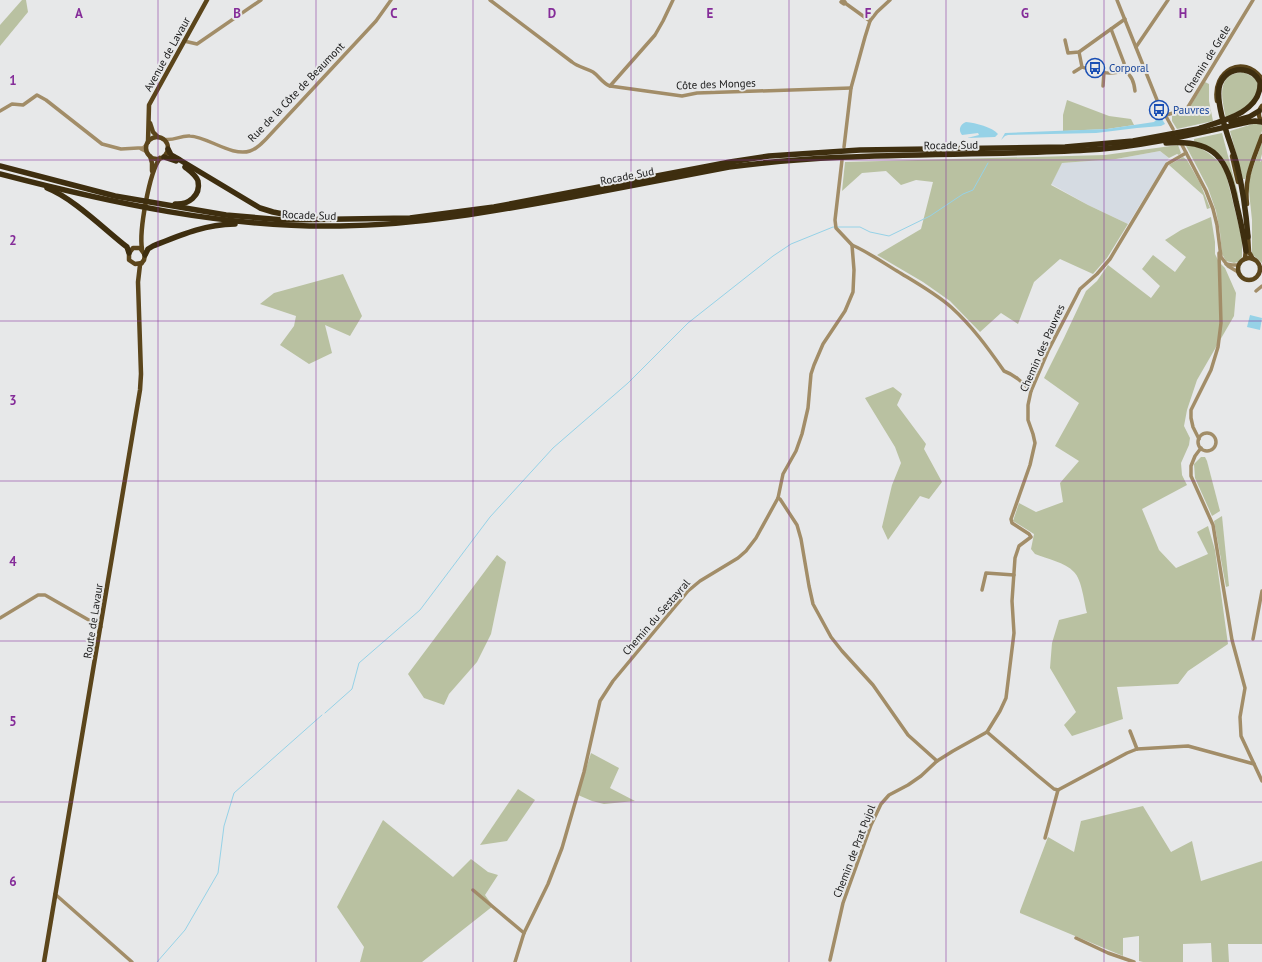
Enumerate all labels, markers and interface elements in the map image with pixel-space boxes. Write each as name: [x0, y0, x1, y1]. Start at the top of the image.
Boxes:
text: A: [75, 5, 83, 22]
text: B: [233, 5, 241, 22]
text: C: [390, 5, 398, 22]
text: D: [548, 5, 556, 22]
text: E: [707, 5, 714, 22]
text: F: [865, 5, 872, 22]
text: G: [1021, 5, 1029, 22]
text: H: [1179, 5, 1187, 22]
street label: Avenue de Lavaur: [141, 14, 193, 94]
street label: Chemin de Grele: [1180, 22, 1234, 96]
street label: Rue de la Côte de Beaumont: [245, 39, 348, 145]
bus stop icon: Corporal: [1084, 57, 1106, 79]
place label: Corporal: [1109, 61, 1150, 75]
text: 1: [9, 72, 17, 89]
street label: Côte des Monges: [676, 76, 756, 92]
bus stop icon: Pauvres: [1148, 99, 1170, 121]
place label: Pauvres: [1173, 103, 1210, 117]
street label: Rocade Sud: [924, 138, 978, 152]
street label: Rocade Sud: [599, 164, 655, 188]
street label: Rocade Sud: [282, 207, 337, 223]
text: 2: [9, 232, 17, 249]
street label: Chemin des Pauvres: [1016, 302, 1068, 394]
text: 3: [9, 392, 17, 409]
text: 4: [9, 553, 17, 570]
street label: Chemin du Sestayral: [619, 575, 693, 658]
street label: Route de Lavaur: [80, 582, 106, 660]
text: 5: [9, 713, 17, 730]
street label: Chemin de Prat Pujol: [830, 802, 878, 900]
text: 6: [9, 873, 17, 890]

